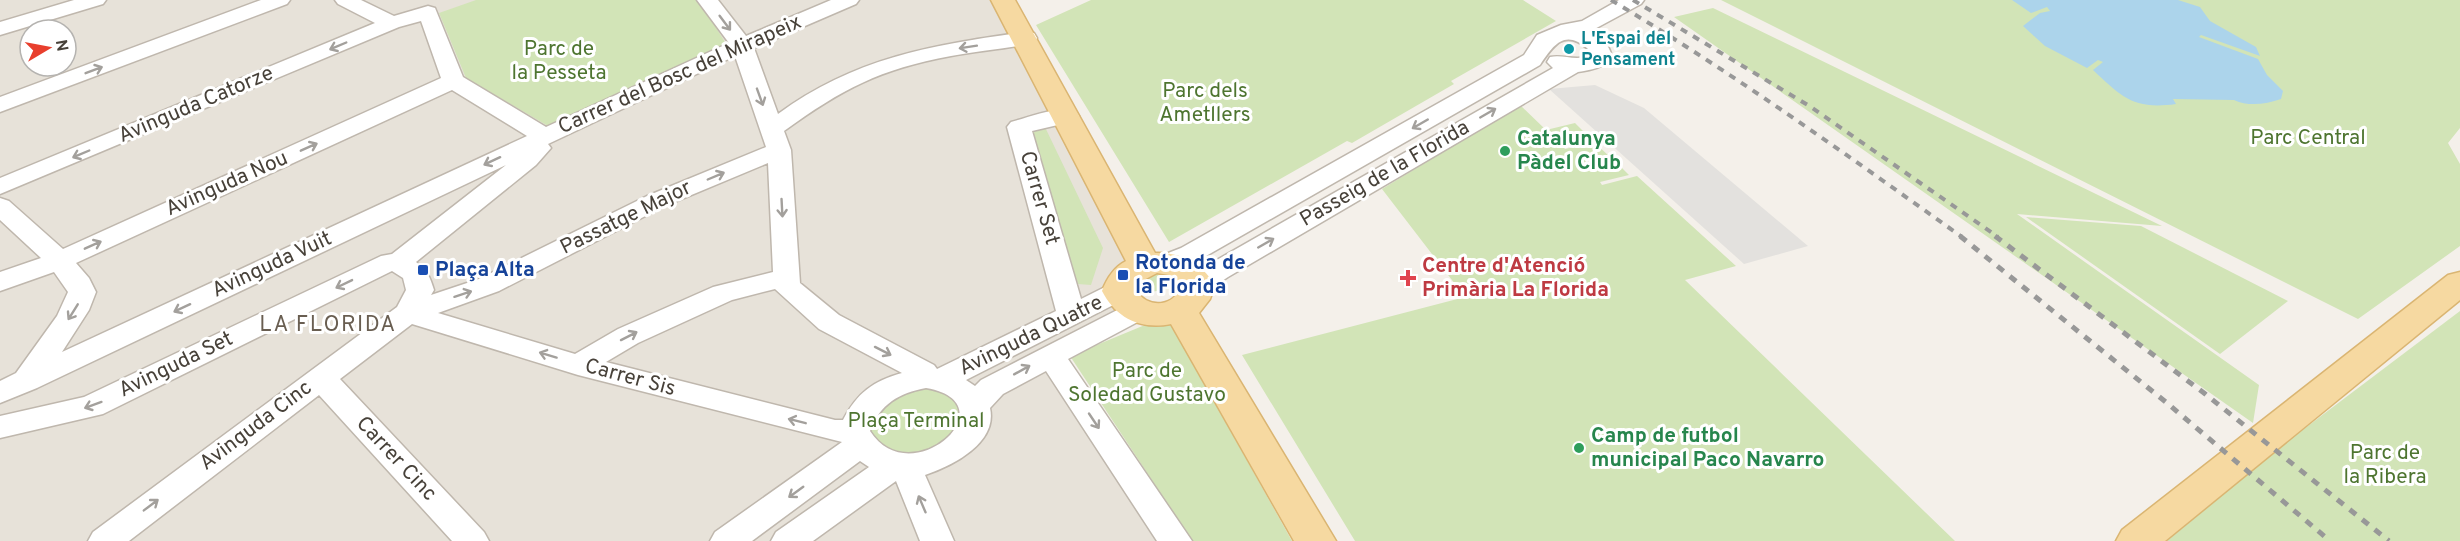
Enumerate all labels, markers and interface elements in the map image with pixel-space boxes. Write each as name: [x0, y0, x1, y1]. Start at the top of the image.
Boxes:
street label: Carrer del Bosc del Mirapeix: [554, 9, 806, 141]
one-way arrow: [718, 14, 731, 30]
north arrow: [18, 18, 78, 78]
place label: L'Espai del Pensament: [1581, 28, 1675, 72]
park label: Parc de la Pesseta: [511, 36, 607, 87]
text: N: [50, 38, 72, 53]
one-way arrow: [330, 41, 348, 52]
one-way arrow: [959, 41, 978, 52]
marker: L'Espai del Pensament: [1562, 42, 1576, 56]
street label: Avinguda Catorze: [114, 60, 278, 150]
one-way arrow: [84, 63, 103, 74]
park label: Parc dels Ametllers: [1159, 78, 1251, 129]
one-way arrow: [755, 88, 766, 106]
one-way arrow: [1479, 107, 1496, 119]
street label: Passeig de la Florida: [1295, 114, 1475, 234]
one-way arrow: [1412, 118, 1429, 130]
park label: Parc Central: [2250, 125, 2366, 152]
place label: Catalunya Pàdel Club: [1517, 126, 1621, 177]
one-way arrow: [299, 141, 318, 152]
marker: Catalunya Pàdel Club: [1498, 144, 1512, 158]
street label: Avinguda Nou: [162, 145, 292, 223]
street label: Carrer Set: [1013, 148, 1065, 248]
one-way arrow: [72, 149, 91, 160]
one-way arrow: [483, 156, 501, 168]
one-way arrow: [706, 170, 724, 181]
street label: Passatge Major: [556, 175, 696, 261]
one-way arrow: [776, 198, 787, 218]
street label: Avinguda Vuit: [208, 225, 336, 305]
one-way arrow: [1257, 237, 1274, 249]
one-way arrow: [84, 239, 102, 250]
place label: Rotonda de la Florida: [1135, 250, 1246, 301]
place label: Centre d'Atenció Primària La Florida: [1422, 253, 1609, 304]
place label: Plaça Alta: [435, 257, 535, 284]
marker: Plaça Alta: [416, 263, 430, 277]
marker: Rotonda de la Florida: [1116, 268, 1130, 282]
marker: Centre d'Atenció Primària La Florida: [1399, 269, 1417, 287]
one-way arrow: [336, 279, 354, 291]
one-way arrow: [453, 288, 472, 299]
street label: Avinguda Quatre: [955, 289, 1107, 383]
one-way arrow: [174, 302, 192, 314]
one-way arrow: [67, 303, 79, 319]
district label: LA FLORIDA: [259, 312, 397, 339]
street label: Avinguda Set: [114, 326, 238, 404]
one-way arrow: [620, 330, 638, 341]
one-way arrow: [874, 345, 892, 357]
one-way arrow: [539, 349, 558, 360]
street label: Carrer Sis: [582, 353, 678, 403]
park label: Parc de Soledad Gustavo: [1068, 358, 1226, 409]
one-way arrow: [1013, 364, 1030, 376]
street label: Avinguda Cinc: [194, 375, 318, 477]
one-way arrow: [84, 400, 103, 411]
park label: Plaça Terminal: [847, 408, 985, 435]
street label: Carrer Cinc: [350, 411, 442, 507]
one-way arrow: [1088, 412, 1100, 429]
one-way arrow: [788, 415, 807, 427]
place label: Camp de futbol municipal Paco Navarro: [1591, 423, 1824, 474]
park label: Parc de la Ribera: [2343, 440, 2427, 491]
marker: Camp de futbol municipal Paco Navarro: [1572, 441, 1586, 455]
one-way arrow: [789, 486, 805, 498]
one-way arrow: [916, 495, 927, 514]
one-way arrow: [143, 499, 159, 512]

